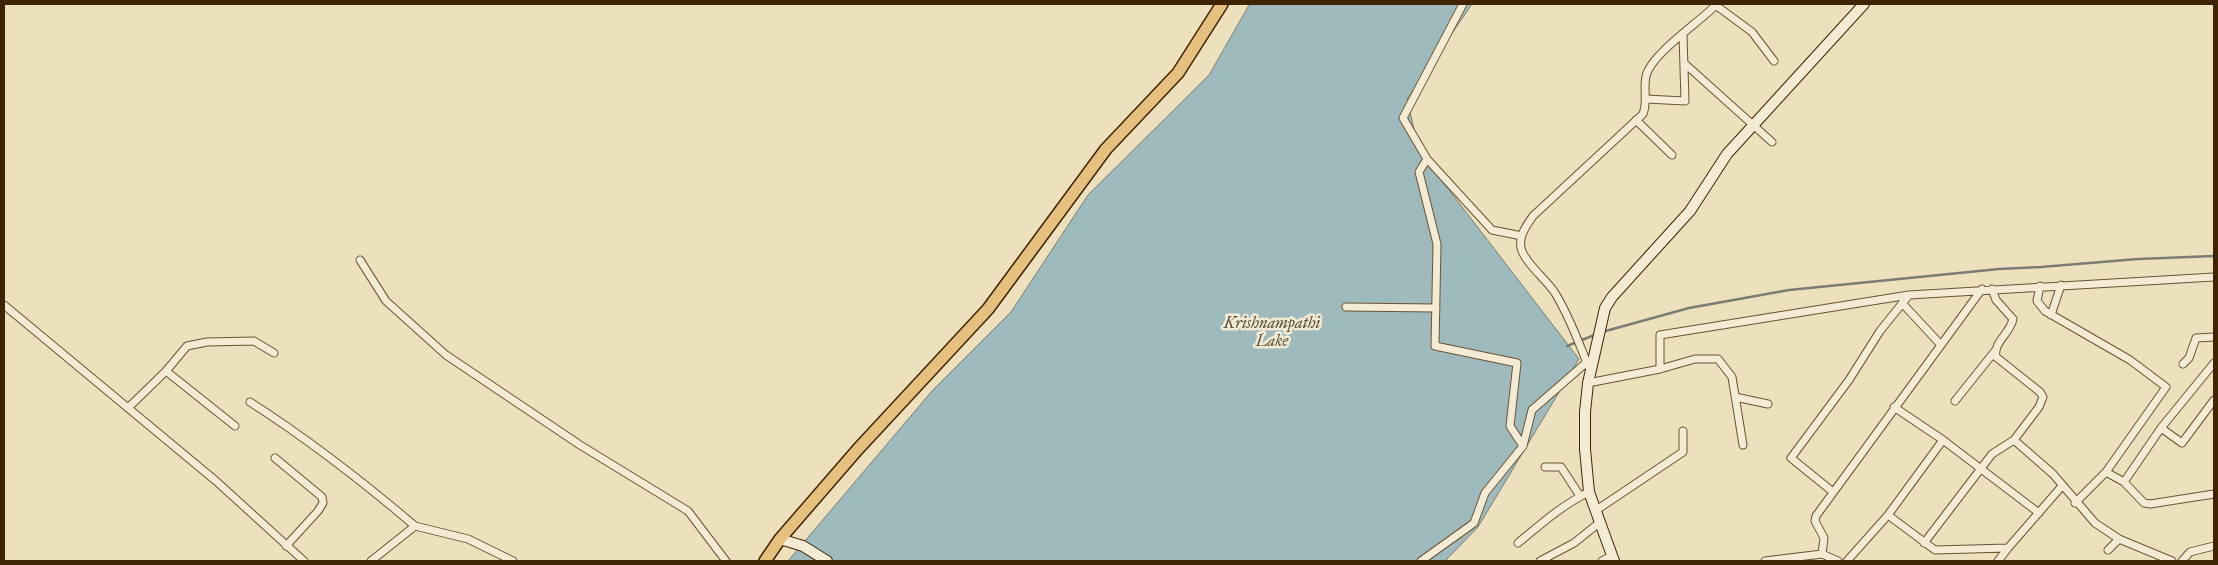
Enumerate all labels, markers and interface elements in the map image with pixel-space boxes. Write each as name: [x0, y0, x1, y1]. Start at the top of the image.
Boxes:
water label: Krishnampathi Lake: [1224, 314, 1320, 352]

